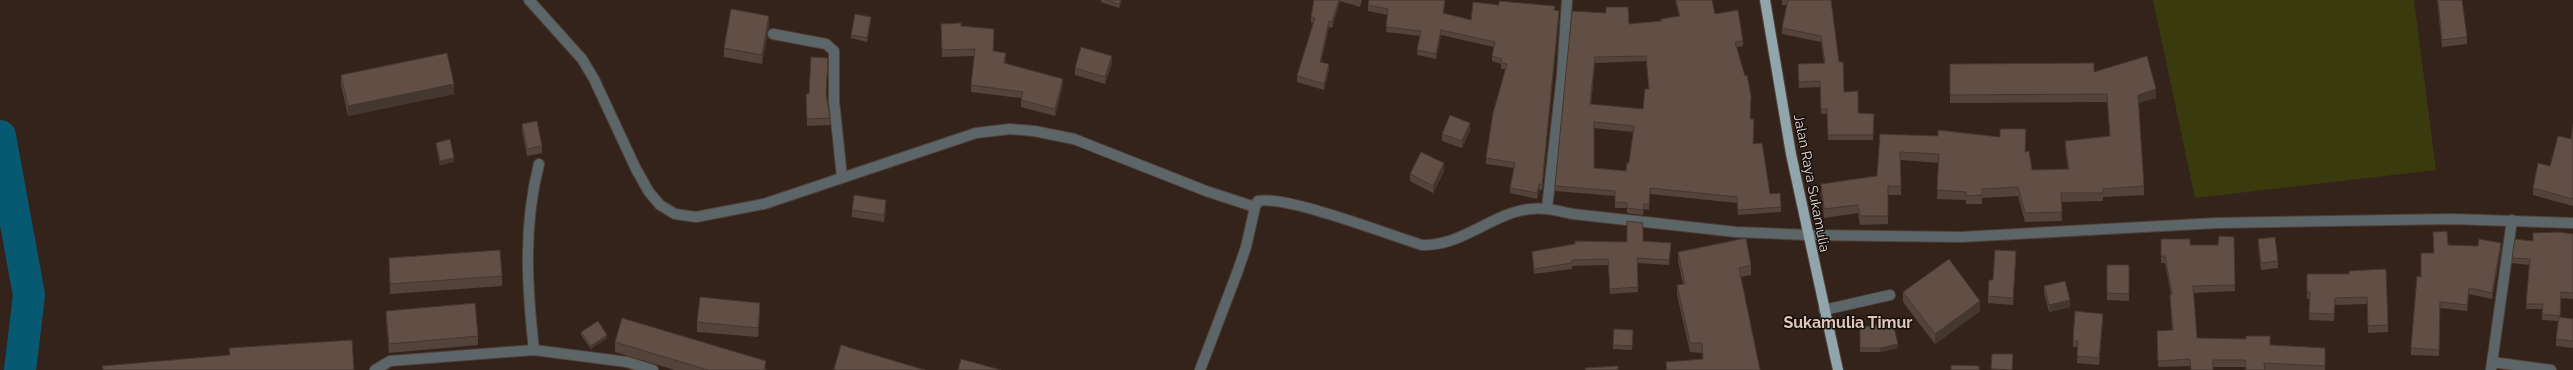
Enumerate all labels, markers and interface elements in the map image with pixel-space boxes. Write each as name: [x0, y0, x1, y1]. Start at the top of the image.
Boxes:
street label: Jalan Raya Sukamulia: [1791, 113, 1833, 253]
district label: Sukamulia Timur: [1783, 313, 1913, 332]

